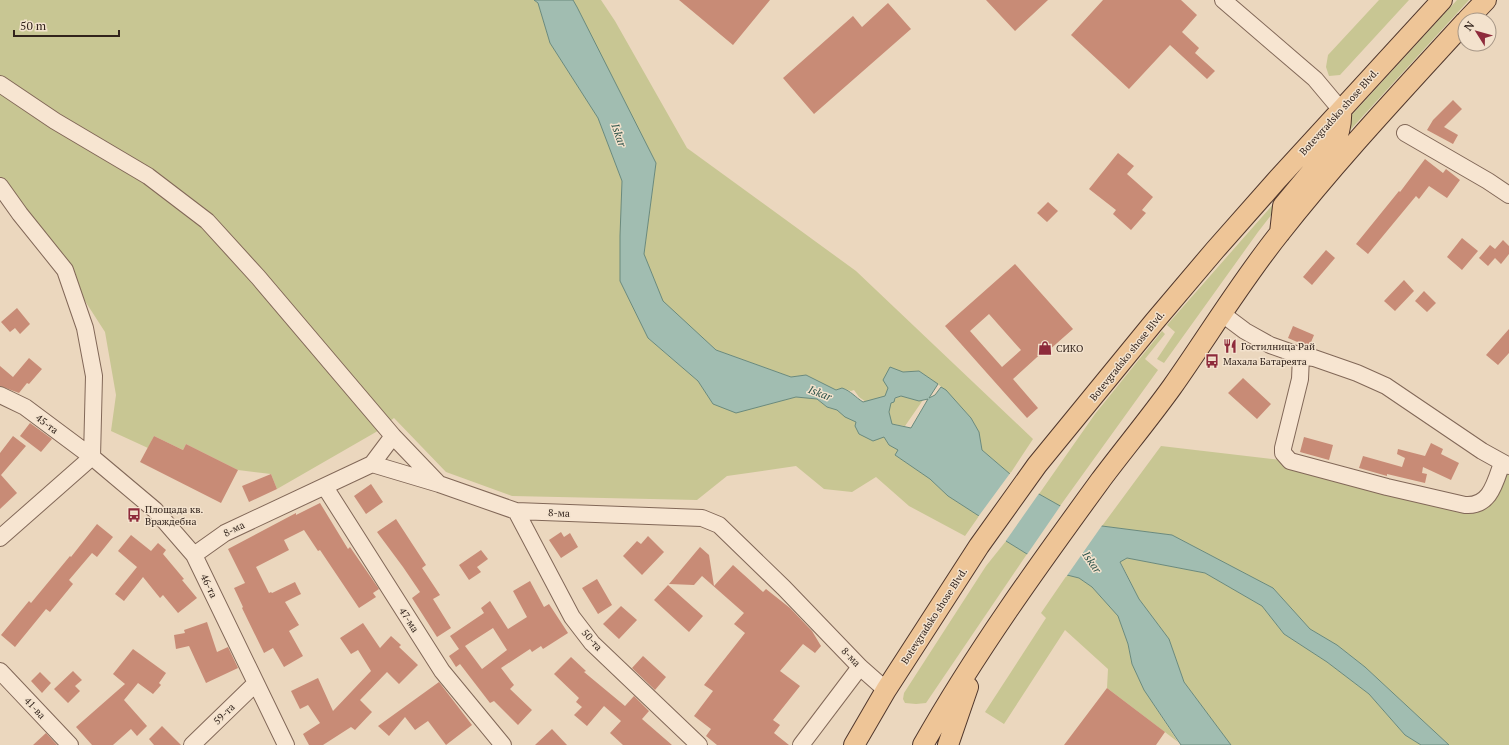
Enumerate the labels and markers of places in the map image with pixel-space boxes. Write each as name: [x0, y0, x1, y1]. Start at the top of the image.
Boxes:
restaurant icon: Гостилница Рай: [1222, 338, 1238, 354]
shop icon: СИКО: [1037, 340, 1053, 356]
place label: Гостилница Рай: [1241, 340, 1315, 353]
place label: СИКО: [1056, 342, 1083, 355]
bus stop icon: Махала Батареята: [1204, 353, 1220, 369]
place label: Махала Батареята: [1223, 355, 1307, 368]
place label: Площада кв. Враждебна: [145, 503, 204, 528]
bus stop icon: Площада кв. Враждебна: [126, 507, 142, 523]

